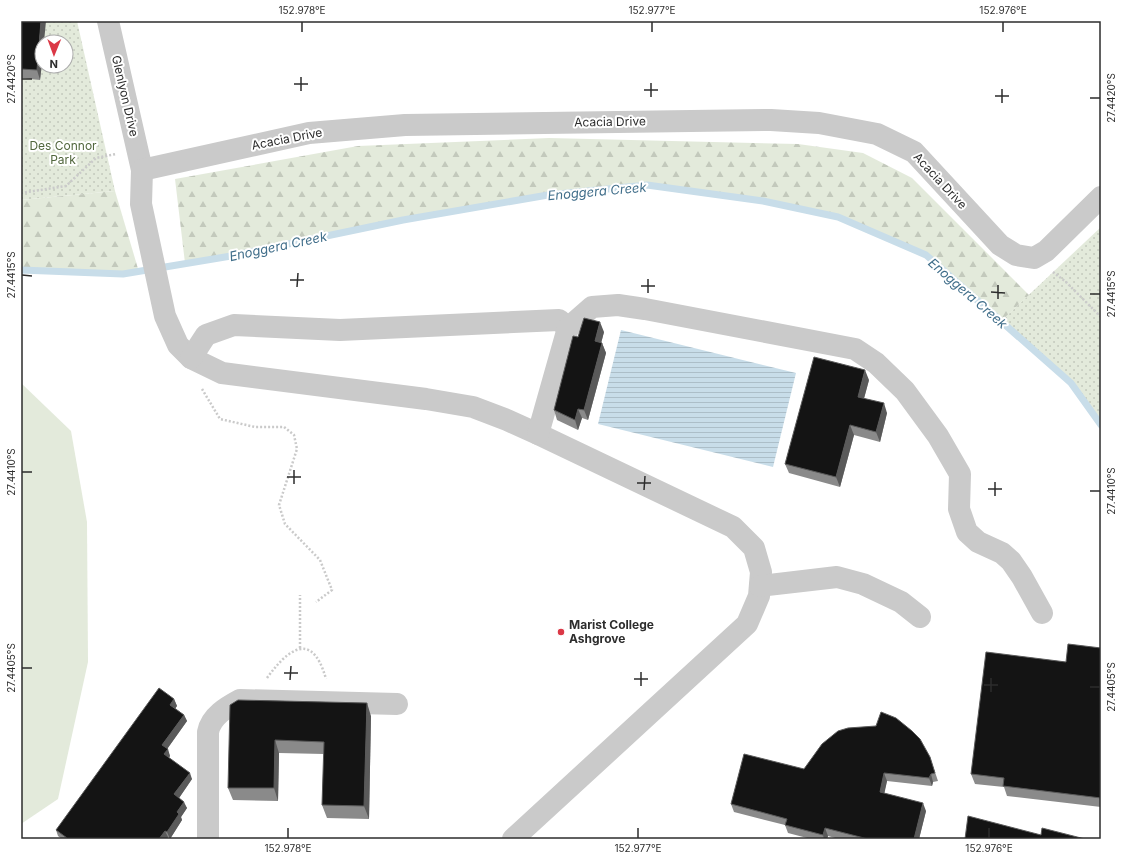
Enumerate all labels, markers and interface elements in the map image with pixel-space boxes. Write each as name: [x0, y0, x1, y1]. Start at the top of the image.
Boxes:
text: 152.978°E: [278, 4, 326, 16]
text: 152.977°E: [628, 4, 676, 16]
text: 152.976°E: [979, 4, 1027, 16]
north arrow: [34, 34, 74, 74]
text: 27.4420°S: [5, 54, 17, 104]
street label: Glenlyon Drive: [109, 54, 142, 138]
text: N: [50, 57, 58, 71]
text: 27.4420°S: [1105, 73, 1117, 123]
street label: Acacia Drive: [574, 113, 646, 130]
street label: Acacia Drive: [250, 124, 324, 153]
park label: Des Connor Park: [29, 138, 97, 167]
street label: Acacia Drive: [910, 149, 970, 212]
water label: Enoggera Creek: [547, 179, 648, 203]
water label: Enoggera Creek: [228, 228, 329, 264]
text: 27.4415°S: [5, 251, 17, 299]
water label: Enoggera Creek: [925, 254, 1011, 332]
text: 27.4415°S: [1105, 270, 1117, 318]
text: 27.4410°S: [5, 448, 17, 496]
text: 27.4410°S: [1105, 467, 1117, 515]
place label: Marist College Ashgrove: [569, 617, 654, 646]
marker: Marist College Ashgrove: [556, 627, 566, 637]
text: 27.4405°S: [5, 643, 17, 693]
text: 27.4405°S: [1105, 662, 1117, 712]
text: 152.978°E: [264, 842, 312, 854]
text: 152.977°E: [614, 842, 662, 854]
text: 152.976°E: [965, 842, 1013, 854]

